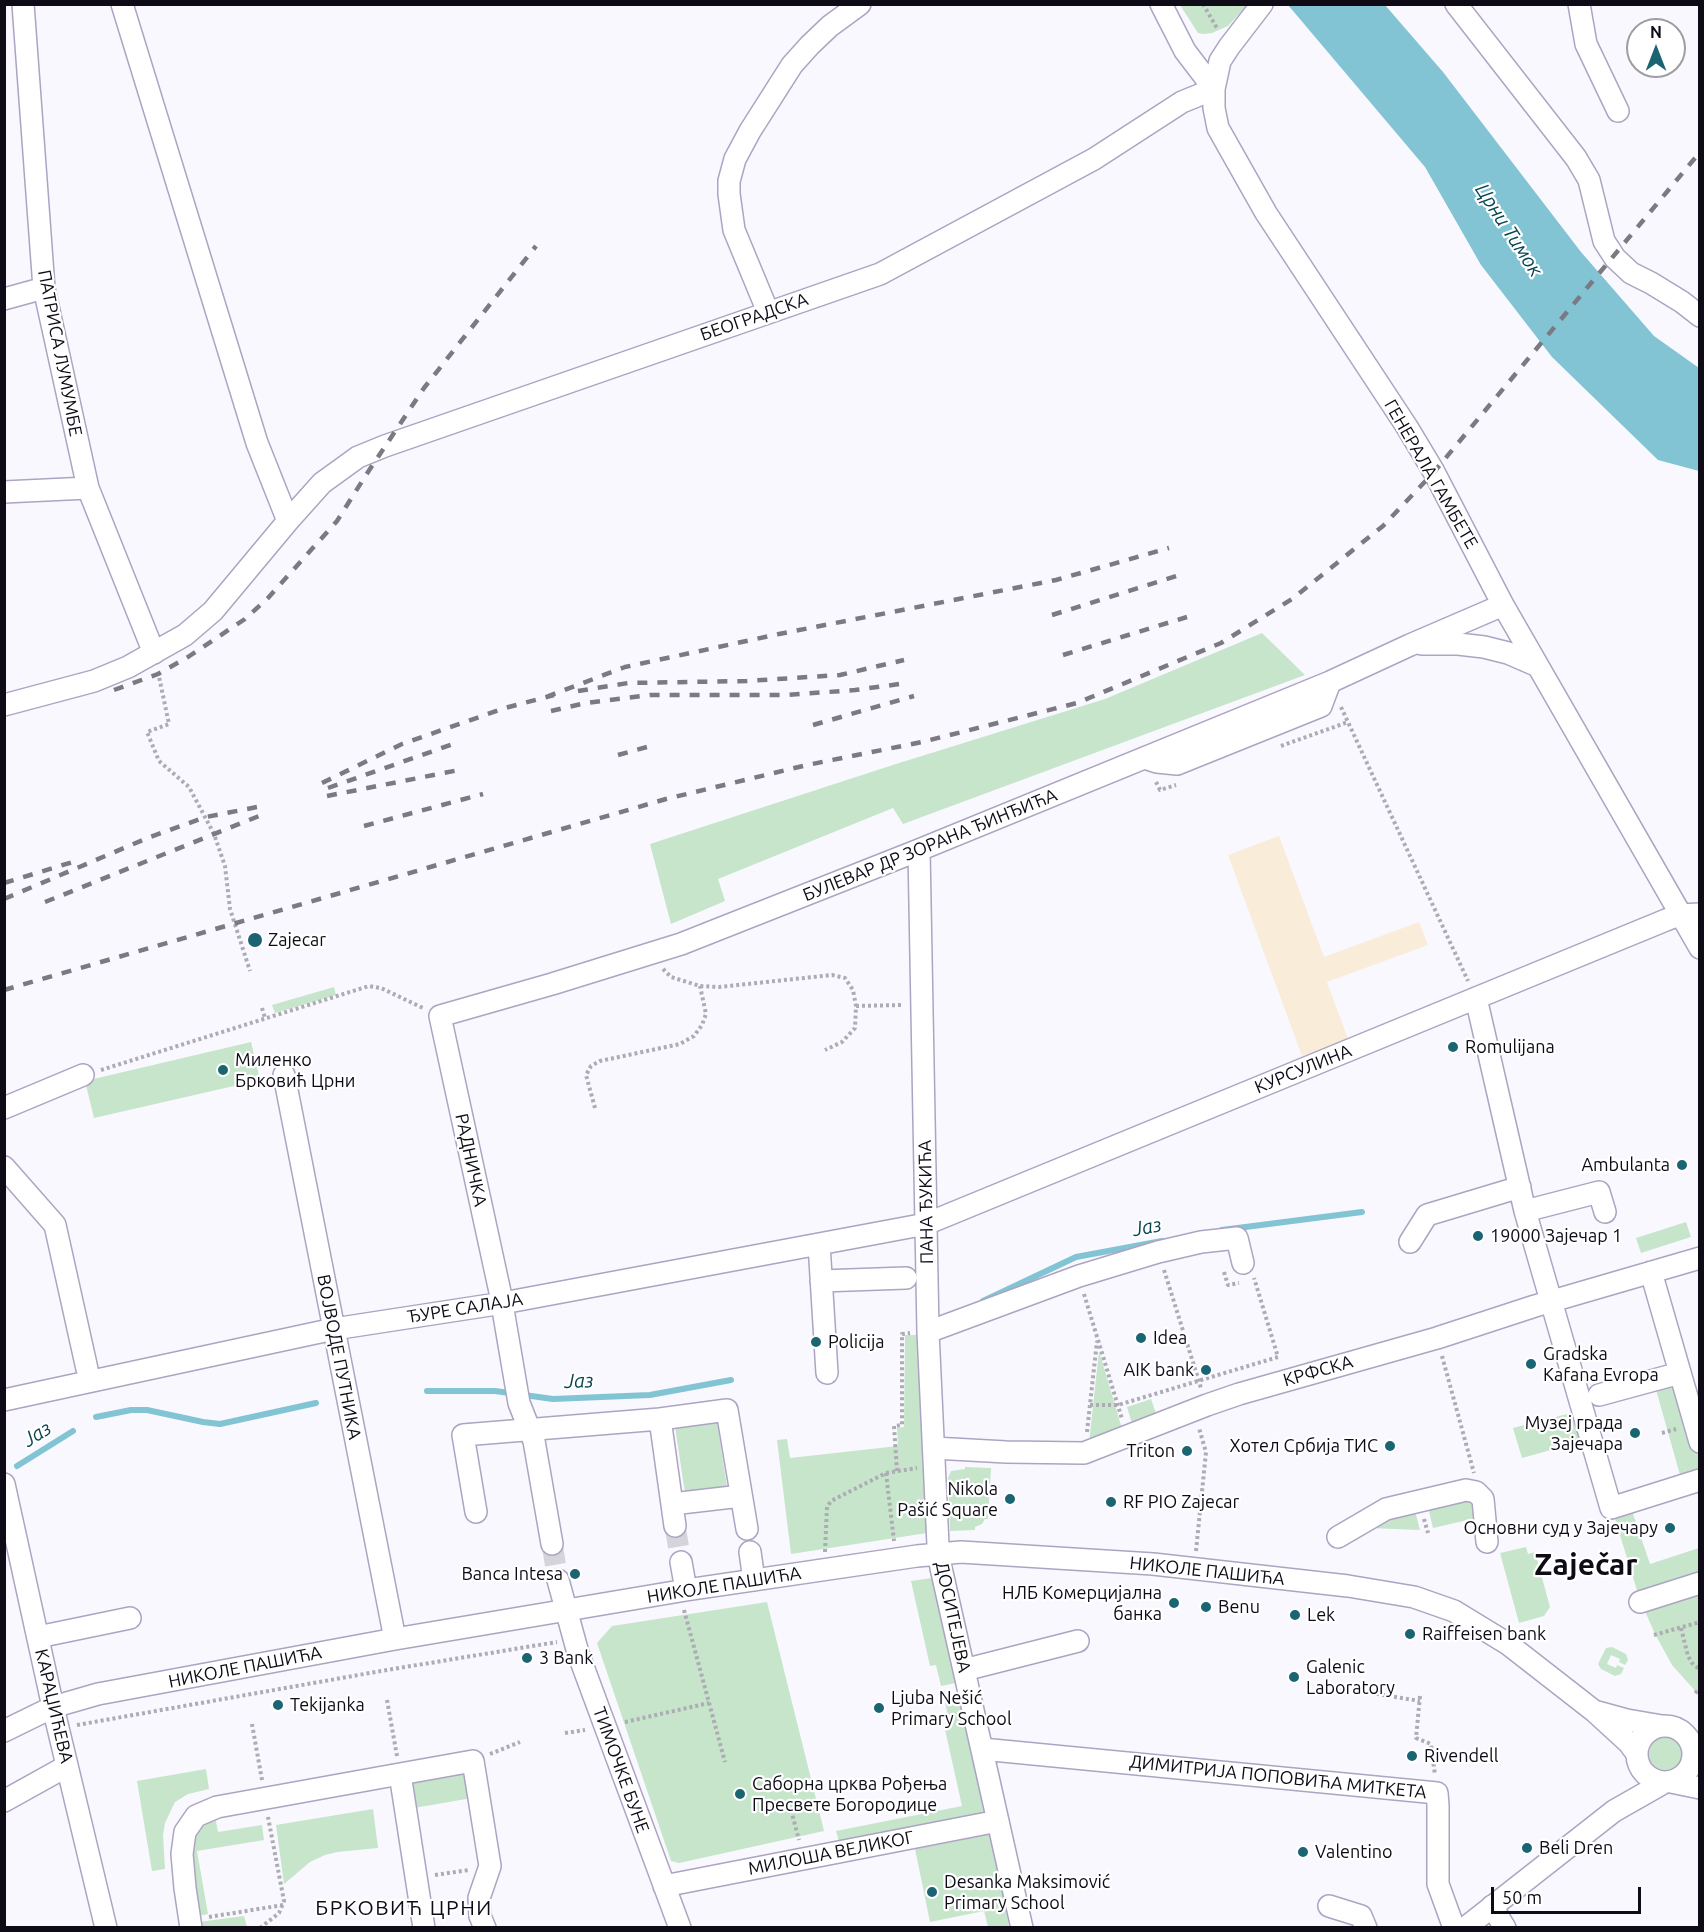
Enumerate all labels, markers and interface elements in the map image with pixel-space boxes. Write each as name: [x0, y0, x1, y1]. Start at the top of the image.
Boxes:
north arrow: [1626, 18, 1686, 78]
text: N: [1650, 23, 1662, 41]
water label: Црни Тимок: [1470, 179, 1548, 281]
street label: ПАТРИСА ЛУМУМБЕ: [33, 268, 87, 438]
street label: БЕОГРАДСКА: [697, 288, 811, 346]
street label: ГЕНЕРАЛА ГАМБЕТЕ: [1379, 396, 1483, 552]
street label: БУЛЕВАР ДР ЗОРАНА ЂИНЂИЋА: [800, 784, 1060, 906]
place label: Zajecar: [268, 929, 326, 951]
marker: Zajecar: [246, 931, 264, 949]
place label: Romulijana: [1465, 1036, 1555, 1058]
street label: КУРСУЛИНА: [1251, 1040, 1355, 1098]
marker: Romulijana: [1446, 1040, 1460, 1054]
place label: Миленко Брковић Црни: [235, 1049, 355, 1092]
marker: Миленко Брковић Црни: [216, 1063, 230, 1077]
street label: РАДНИЧКА: [451, 1112, 491, 1208]
street label: ПАНА ЂУКИЋА: [914, 1140, 938, 1264]
place label: Ambulanta: [1581, 1154, 1670, 1176]
marker: Ambulanta: [1675, 1158, 1689, 1172]
water label: Јаз: [1131, 1212, 1163, 1242]
place label: 19000 Зајечар 1: [1490, 1225, 1622, 1247]
marker: 19000 Зајечар 1: [1471, 1229, 1485, 1243]
street label: ВОЈВОДЕ ПУТНИКА: [312, 1273, 366, 1441]
street label: ЂУРЕ САЛАЈА: [406, 1288, 524, 1328]
place label: Idea: [1153, 1327, 1187, 1349]
place label: Policija: [828, 1331, 885, 1353]
marker: Idea: [1134, 1331, 1148, 1345]
marker: Policija: [809, 1335, 823, 1349]
place label: Gradska Kafana Evropa: [1543, 1343, 1659, 1386]
street label: КРФСКА: [1281, 1351, 1355, 1391]
marker: Gradska Kafana Evropa: [1524, 1357, 1538, 1371]
place label: AIK bank: [1123, 1359, 1194, 1381]
marker: AIK bank: [1199, 1363, 1213, 1377]
water label: Јаз: [564, 1369, 594, 1393]
place label: Музеј града Зајечара: [1525, 1412, 1623, 1454]
water label: Јаз: [18, 1416, 56, 1452]
marker: Музеј града Зајечара: [1628, 1426, 1642, 1440]
place label: Хотел Србија ТИС: [1230, 1435, 1378, 1457]
marker: Хотел Србија ТИС: [1383, 1439, 1397, 1453]
place label: Triton: [1127, 1440, 1175, 1462]
marker: Triton: [1180, 1444, 1194, 1458]
place label: Nikola Pašić Square: [897, 1478, 998, 1520]
place label: RF PIO Zajecar: [1123, 1491, 1239, 1513]
marker: Nikola Pašić Square: [1003, 1492, 1017, 1506]
marker: RF PIO Zajecar: [1104, 1495, 1118, 1509]
place label: Основни суд у Зајечару: [1463, 1517, 1658, 1539]
marker: Основни суд у Зајечару: [1663, 1521, 1677, 1535]
district label: Zaječar: [1534, 1547, 1638, 1583]
street label: НИКОЛЕ ПАШИЋА: [1128, 1552, 1286, 1590]
street label: ДОСИТЕЈЕВА: [931, 1560, 975, 1674]
street label: НИКОЛЕ ПАШИЋА: [645, 1562, 803, 1608]
place label: Banca Intesa: [461, 1563, 563, 1585]
marker: Banca Intesa: [568, 1567, 582, 1581]
place label: НЛБ Комерцијална банка: [1002, 1582, 1162, 1624]
marker: НЛБ Комерцијална банка: [1167, 1596, 1181, 1610]
place label: Benu: [1218, 1596, 1260, 1618]
marker: Benu: [1199, 1600, 1213, 1614]
place label: Lek: [1307, 1604, 1335, 1626]
marker: Lek: [1288, 1608, 1302, 1622]
place label: Raiffeisen bank: [1422, 1623, 1546, 1645]
marker: Raiffeisen bank: [1403, 1627, 1417, 1641]
street label: НИКОЛЕ ПАШИЋА: [166, 1642, 324, 1692]
street label: КАРАЏИЋЕВА: [30, 1647, 78, 1765]
place label: 3 Bank: [539, 1647, 593, 1669]
marker: 3 Bank: [520, 1651, 534, 1665]
place label: Galenic Laboratory: [1306, 1656, 1395, 1698]
marker: Galenic Laboratory: [1287, 1670, 1301, 1684]
place label: Ljuba Nešić Primary School: [891, 1687, 1012, 1730]
place label: Tekijanka: [290, 1694, 365, 1716]
marker: Tekijanka: [271, 1698, 285, 1712]
marker: Ljuba Nešić Primary School: [872, 1701, 886, 1715]
street label: ТИМОЧКЕ БУНЕ: [588, 1704, 654, 1836]
place label: Rivendell: [1424, 1745, 1498, 1767]
marker: Rivendell: [1405, 1749, 1419, 1763]
street label: ДИМИТРИЈА ПОПОВИЋА МИТКЕТА: [1128, 1751, 1428, 1803]
place label: Саборна црква Рођења Пресвете Богородице: [752, 1773, 947, 1816]
marker: Саборна црква Рођења Пресвете Богородице: [733, 1787, 747, 1801]
street label: МИЛОША ВЕЛИКОГ: [746, 1826, 916, 1880]
place label: Beli Dren: [1539, 1837, 1613, 1859]
place label: Valentino: [1315, 1841, 1393, 1863]
marker: Beli Dren: [1520, 1841, 1534, 1855]
marker: Valentino: [1296, 1845, 1310, 1859]
place label: Desanka Maksimović Primary School: [944, 1871, 1110, 1914]
scale bar: [1494, 1875, 1644, 1913]
marker: Desanka Maksimović Primary School: [925, 1885, 939, 1899]
text: 50 m: [1502, 1887, 1542, 1907]
district label: БРКОВИЋ ЦРНИ: [315, 1895, 493, 1921]

